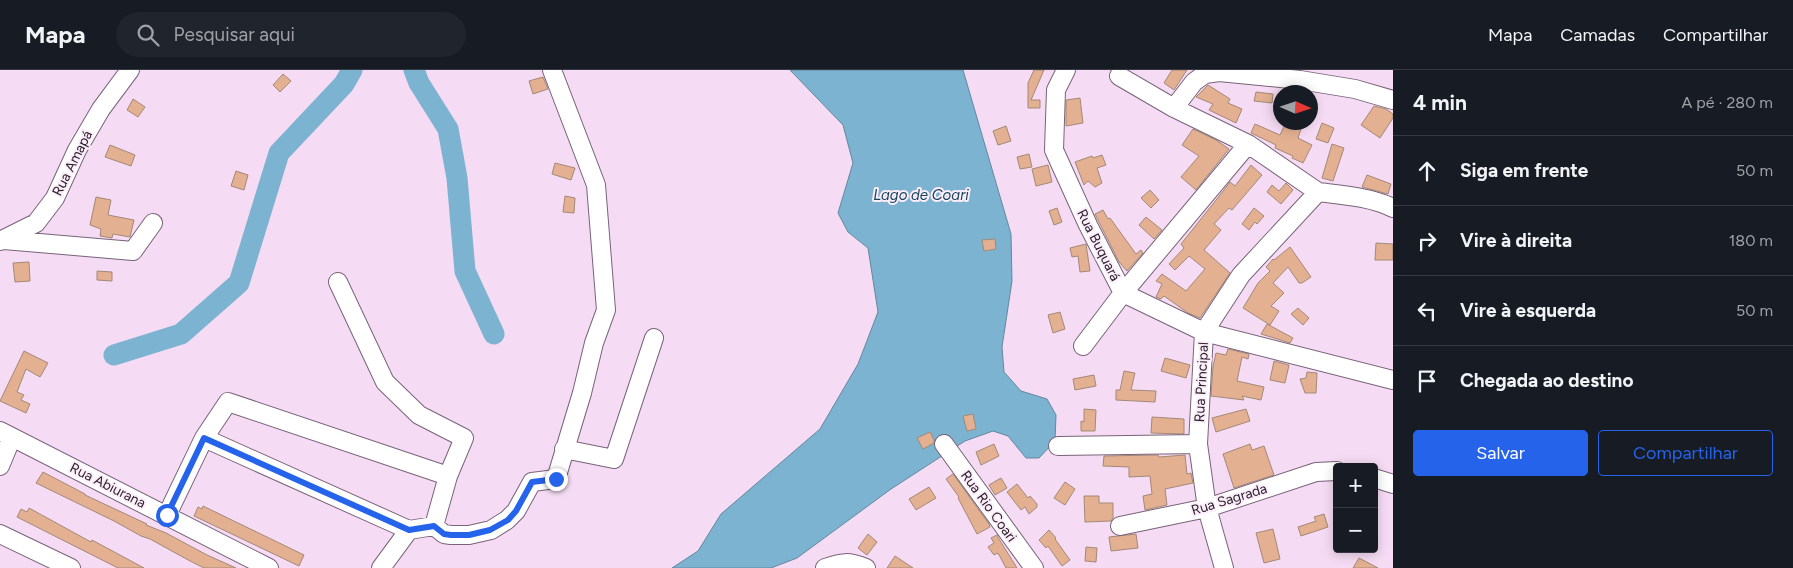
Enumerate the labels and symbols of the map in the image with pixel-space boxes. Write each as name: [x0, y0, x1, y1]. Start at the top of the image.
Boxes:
north arrow: [1273, 85, 1318, 130]
street label: Rua Amapá: [49, 128, 96, 199]
water label: Lago de Coari: [873, 186, 969, 204]
street label: Rua Buquará: [1073, 206, 1124, 284]
street label: Rua Principal: [1191, 341, 1212, 423]
street label: Rua Abiurana: [67, 459, 148, 512]
street label: Rua Rio Coari: [957, 467, 1020, 545]
route end: [545, 468, 568, 491]
street label: Rua Sagrada: [1189, 480, 1269, 519]
route start: [156, 504, 179, 527]

